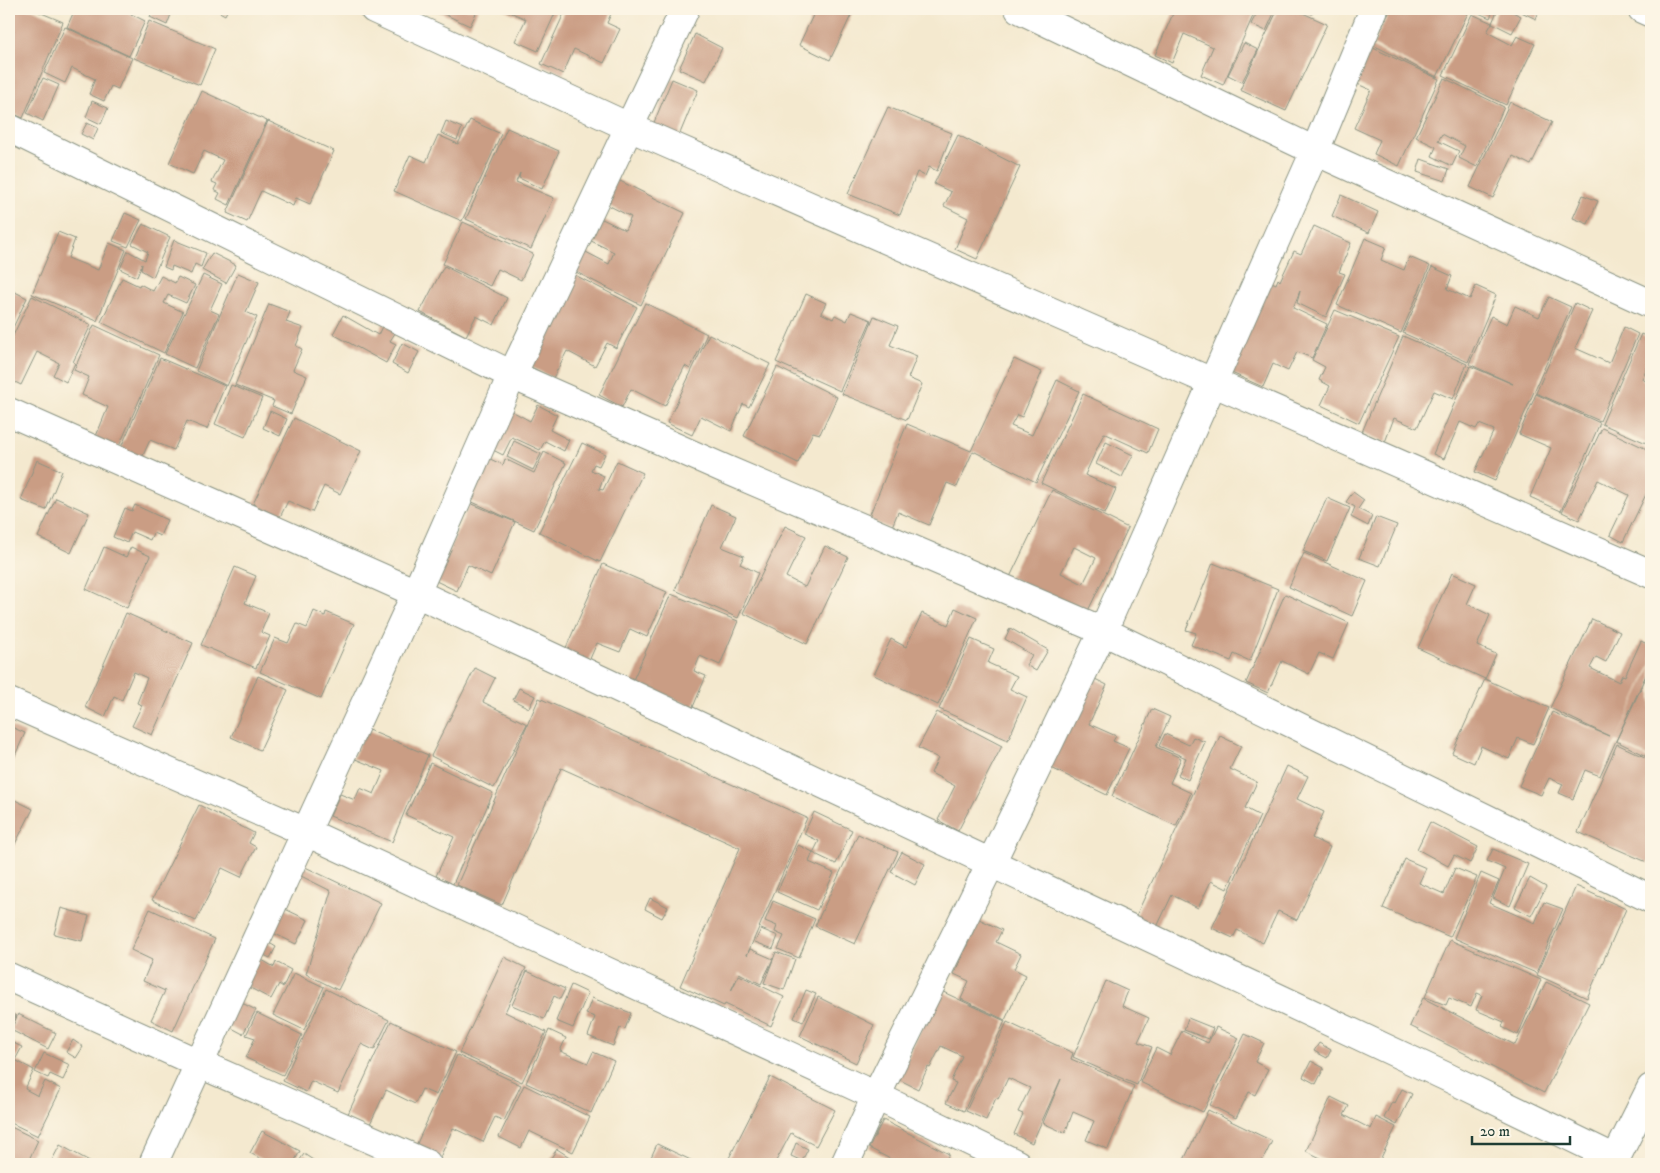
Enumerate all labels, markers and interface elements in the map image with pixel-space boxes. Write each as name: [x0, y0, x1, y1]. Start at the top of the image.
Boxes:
scale bar: [1472, 1113, 1570, 1145]
text: 20 m: [1480, 1122, 1510, 1141]

